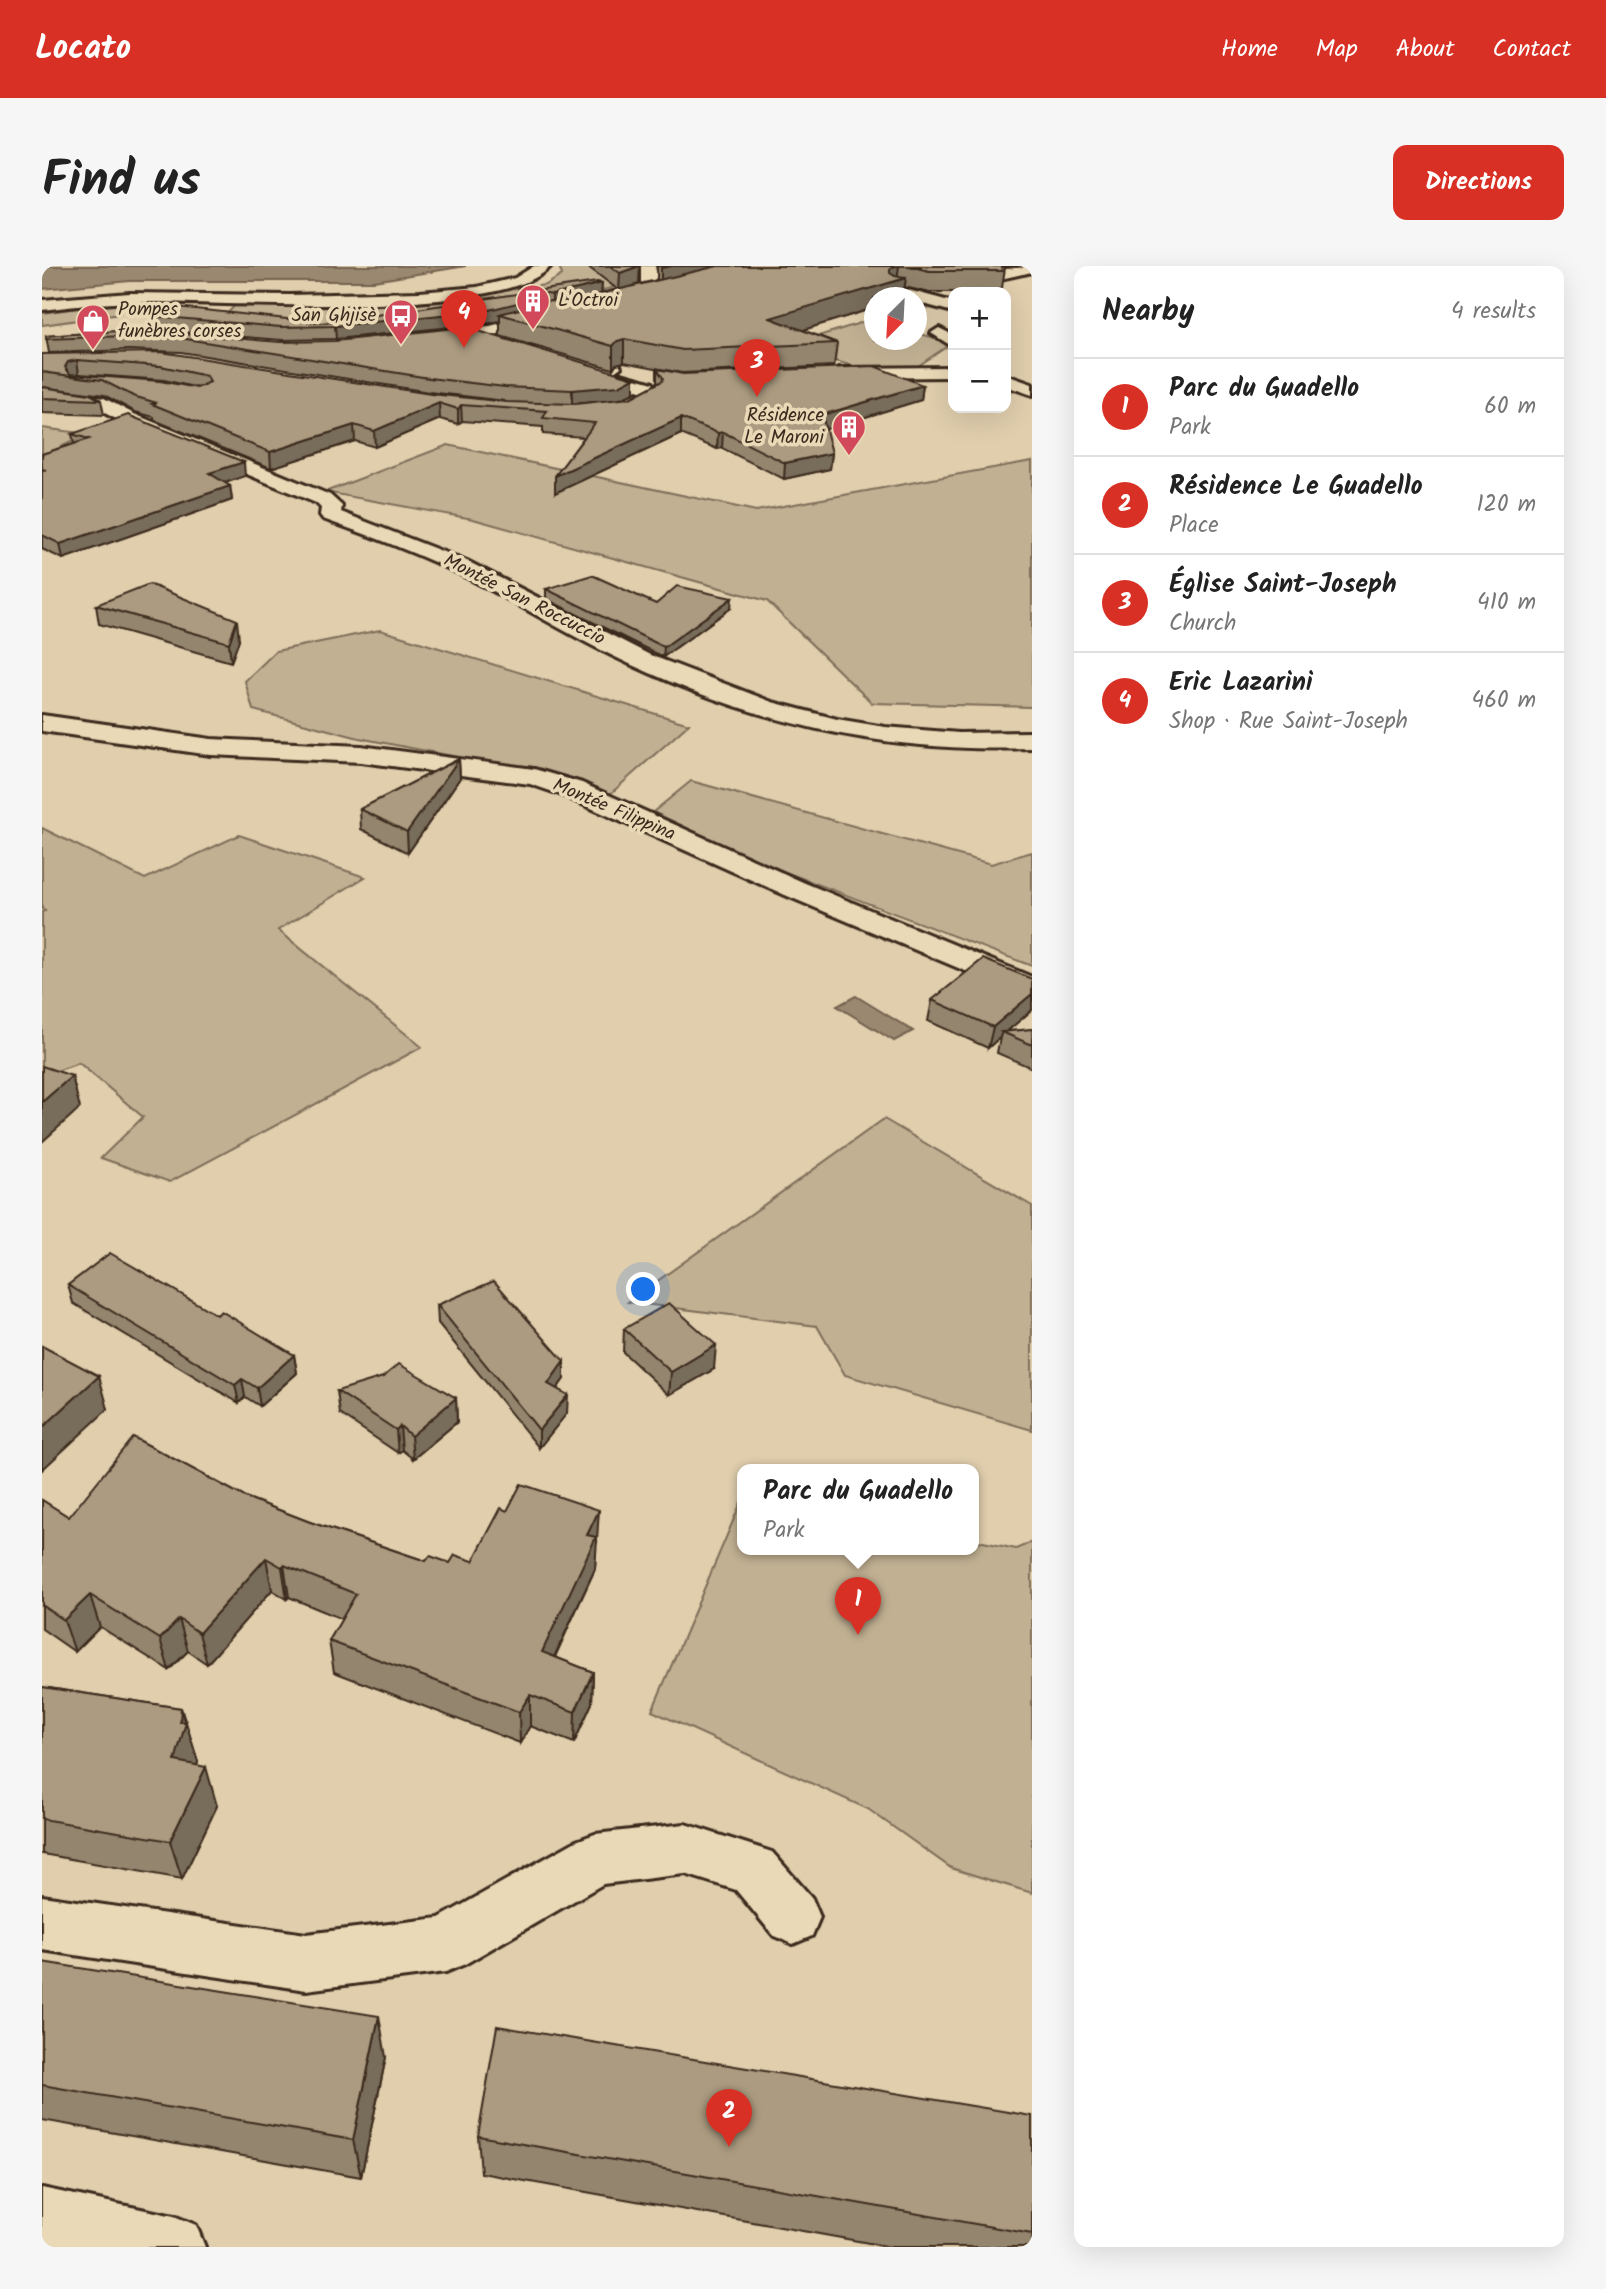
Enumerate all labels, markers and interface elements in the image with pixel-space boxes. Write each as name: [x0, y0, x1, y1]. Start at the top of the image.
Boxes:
text: Locato: [35, 23, 131, 76]
text: Home: [1221, 30, 1278, 69]
text: Map: [1316, 30, 1358, 69]
text: About: [1396, 30, 1454, 69]
text: Contact: [1492, 30, 1571, 69]
text: Find us: [42, 143, 200, 221]
button: Directions: [1393, 145, 1564, 220]
building icon: L'Octroi: [514, 282, 552, 331]
place label: L'Octroi: [558, 286, 619, 316]
north arrow: [864, 287, 927, 350]
map controls: [948, 287, 1011, 413]
button: +: [948, 287, 1011, 350]
text: Nearby: [1102, 288, 1194, 336]
pin: 4: [441, 290, 487, 348]
text: 4 results: [1451, 294, 1536, 330]
place label: Pompes funèbres corses: [118, 295, 241, 347]
bus stop icon: San Ghjisè: [382, 297, 420, 346]
place label: San Ghjisè: [292, 301, 377, 331]
shop icon: Pompes funèbres corses: [74, 302, 112, 351]
pin: 3: [734, 339, 780, 397]
button: −: [948, 350, 1011, 413]
text: Parc du Guadello: [1169, 368, 1359, 410]
text: 1: [1122, 389, 1128, 425]
text: 60 m: [1484, 389, 1536, 425]
place label: Résidence Le Maroni: [744, 401, 825, 453]
building icon: Résidence Le Maroni: [830, 408, 868, 457]
text: Park: [1169, 410, 1211, 446]
text: Résidence Le Guadello: [1169, 466, 1423, 508]
text: 2: [1118, 487, 1132, 523]
text: 120 m: [1476, 487, 1536, 523]
text: Place: [1169, 508, 1219, 544]
street label: Montée San Roccuccio: [438, 546, 610, 654]
text: Église Saint-Joseph: [1169, 564, 1397, 606]
text: 3: [1119, 585, 1131, 621]
text: 410 m: [1477, 585, 1536, 621]
text: Church: [1169, 606, 1236, 642]
text: Eric Lazarini: [1169, 662, 1313, 704]
text: 4: [1119, 683, 1131, 719]
text: 460 m: [1472, 683, 1536, 719]
text: Shop · Rue Saint-Joseph: [1169, 704, 1408, 740]
street label: Montée Filippina: [548, 771, 680, 849]
your location: [626, 1272, 660, 1306]
popup: [737, 1464, 979, 1555]
text: Parc du Guadello: [763, 1471, 953, 1513]
text: Park: [763, 1513, 805, 1549]
pin: 1: [835, 1577, 881, 1635]
pin: 2: [706, 2089, 752, 2147]

